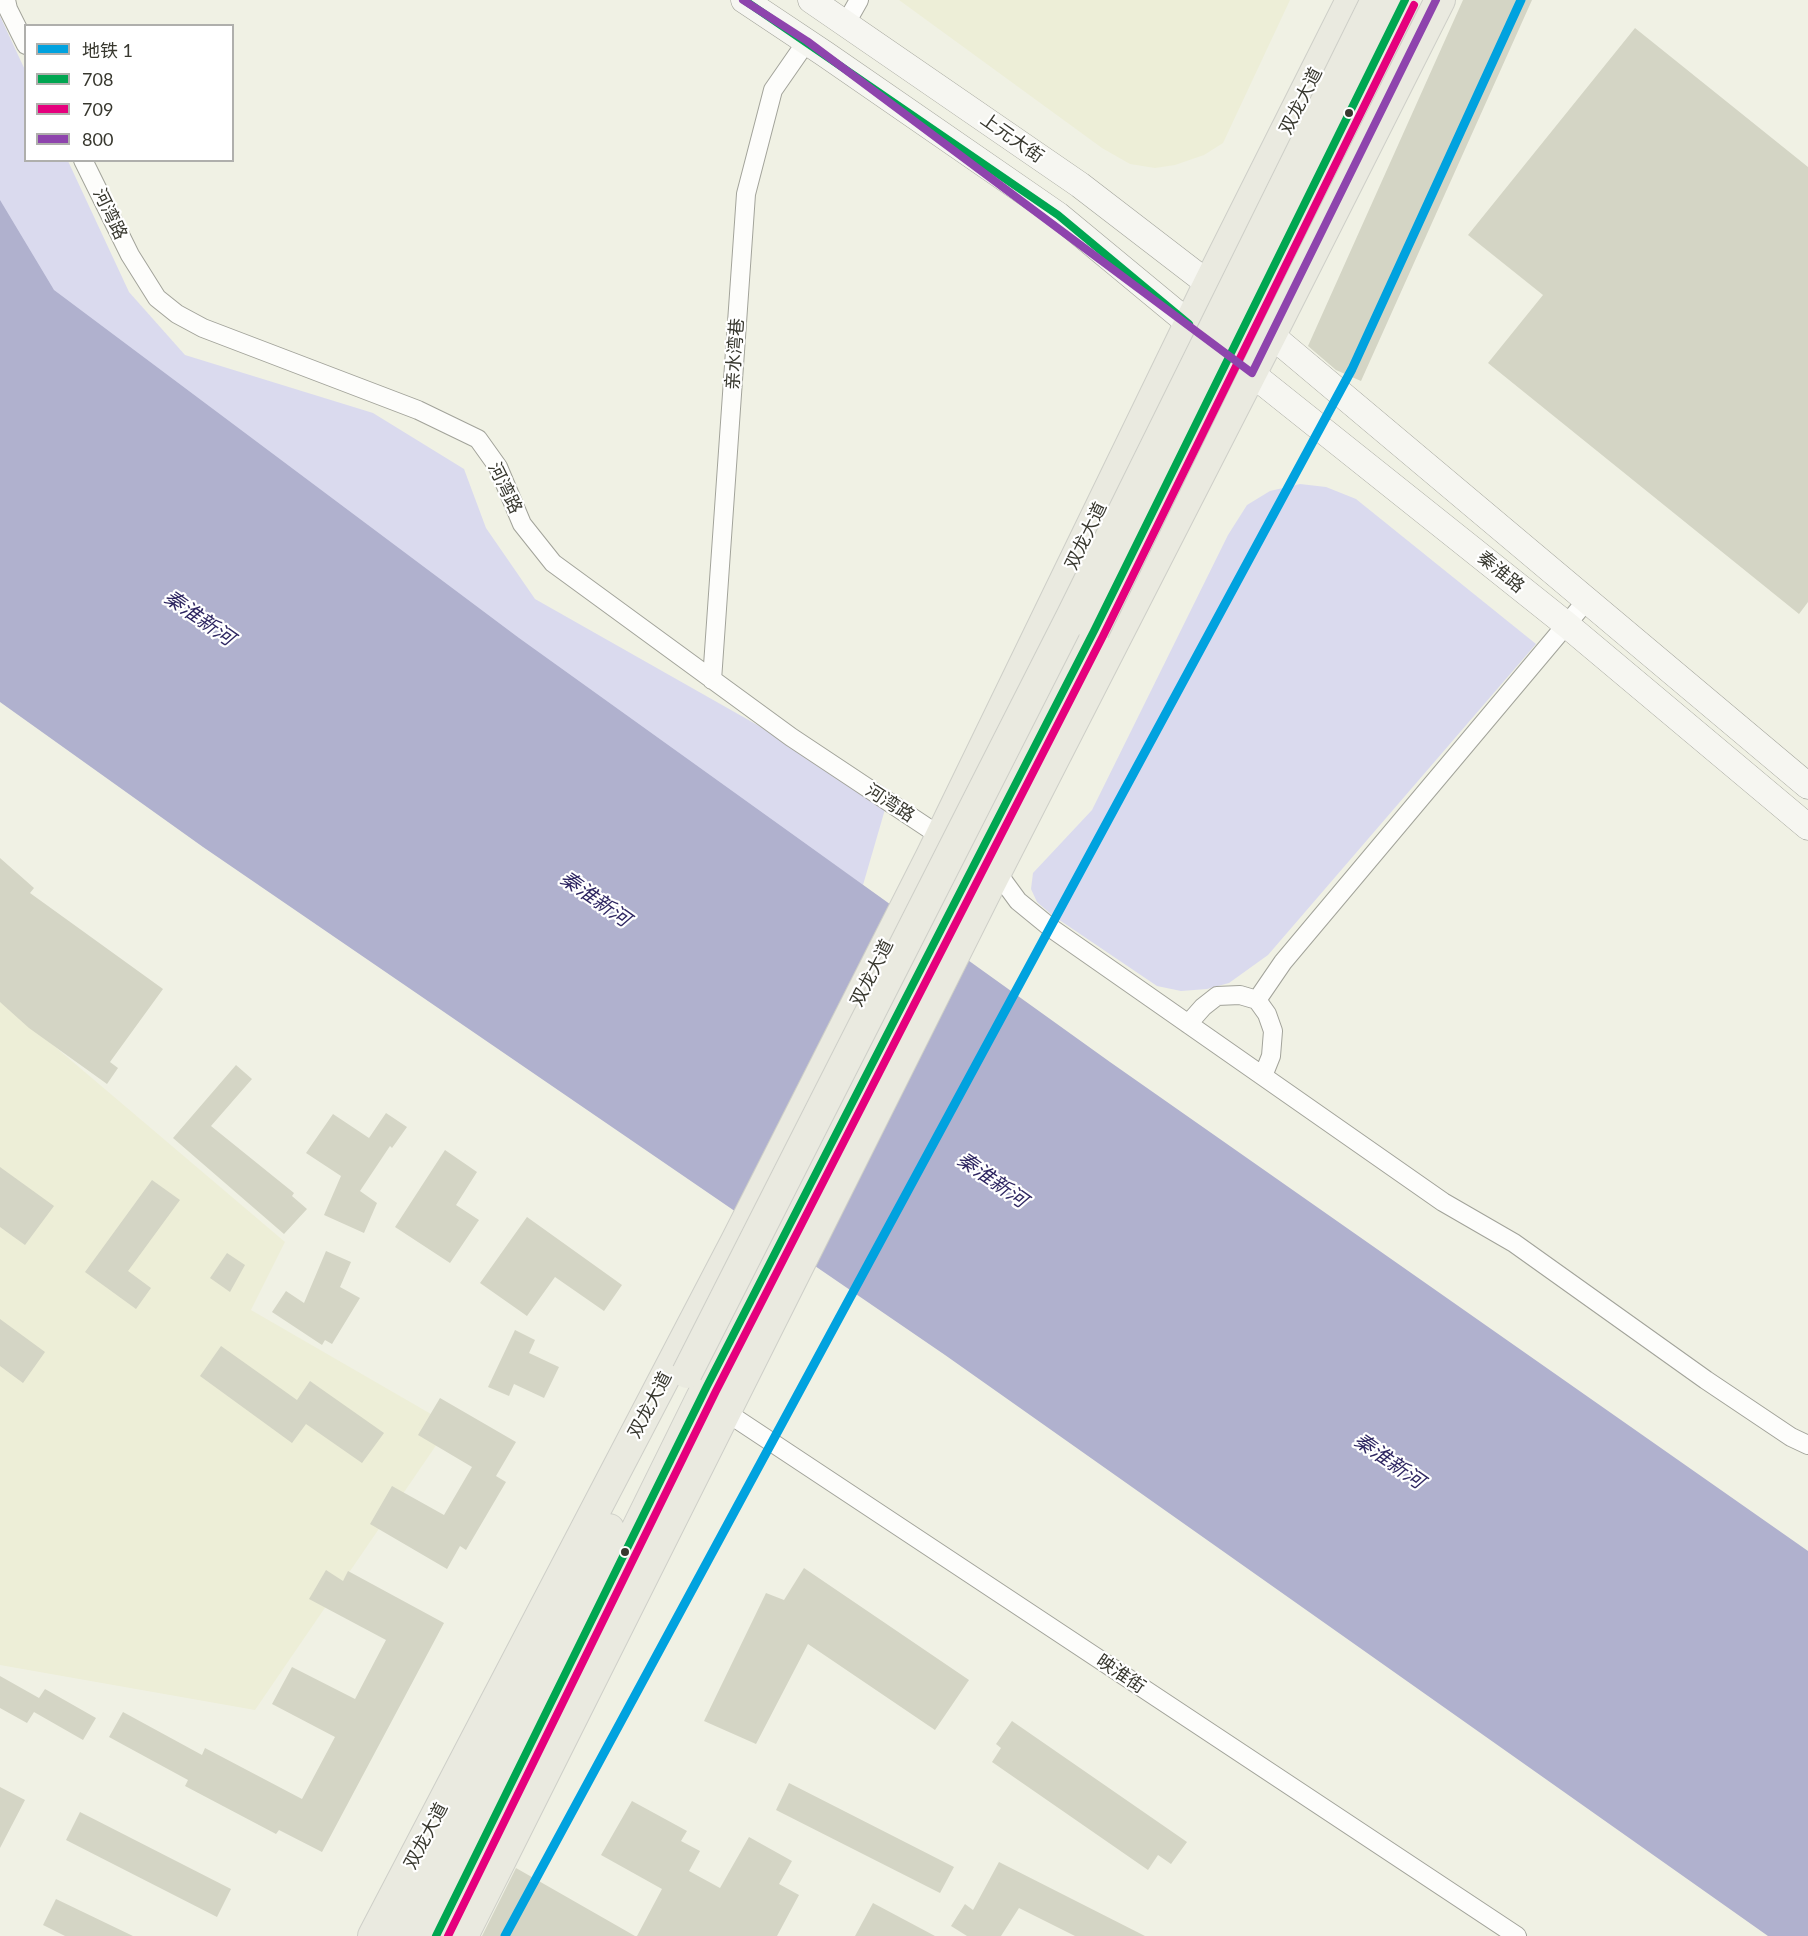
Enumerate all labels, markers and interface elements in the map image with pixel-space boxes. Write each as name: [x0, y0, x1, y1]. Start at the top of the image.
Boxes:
legend: [24, 24, 234, 162]
text: 地铁 1: [82, 39, 133, 61]
street label: 双龙大道: [1275, 64, 1327, 138]
text: 708: [82, 68, 113, 90]
text: 709: [82, 98, 113, 120]
unlabelled marker: [1343, 107, 1355, 119]
street label: 上元大街: [976, 109, 1048, 167]
text: 800: [82, 128, 113, 150]
street label: 河湾路: [88, 185, 132, 243]
street label: 亲水湾巷: [722, 317, 748, 391]
street label: 河湾路: [483, 459, 527, 517]
street label: 双龙大道: [1061, 499, 1111, 573]
street label: 秦淮路: [1473, 547, 1529, 597]
water label: 秦淮新河: [159, 585, 239, 651]
street label: 河湾路: [861, 779, 919, 827]
water label: 秦淮新河: [555, 866, 635, 932]
street label: 双龙大道: [846, 936, 898, 1010]
water label: 秦淮新河: [952, 1147, 1032, 1213]
street label: 双龙大道: [624, 1368, 676, 1442]
water label: 秦淮新河: [1349, 1428, 1429, 1494]
unlabelled marker: [619, 1546, 631, 1558]
street label: 映淮街: [1093, 1650, 1149, 1698]
street label: 双龙大道: [400, 1799, 452, 1873]

